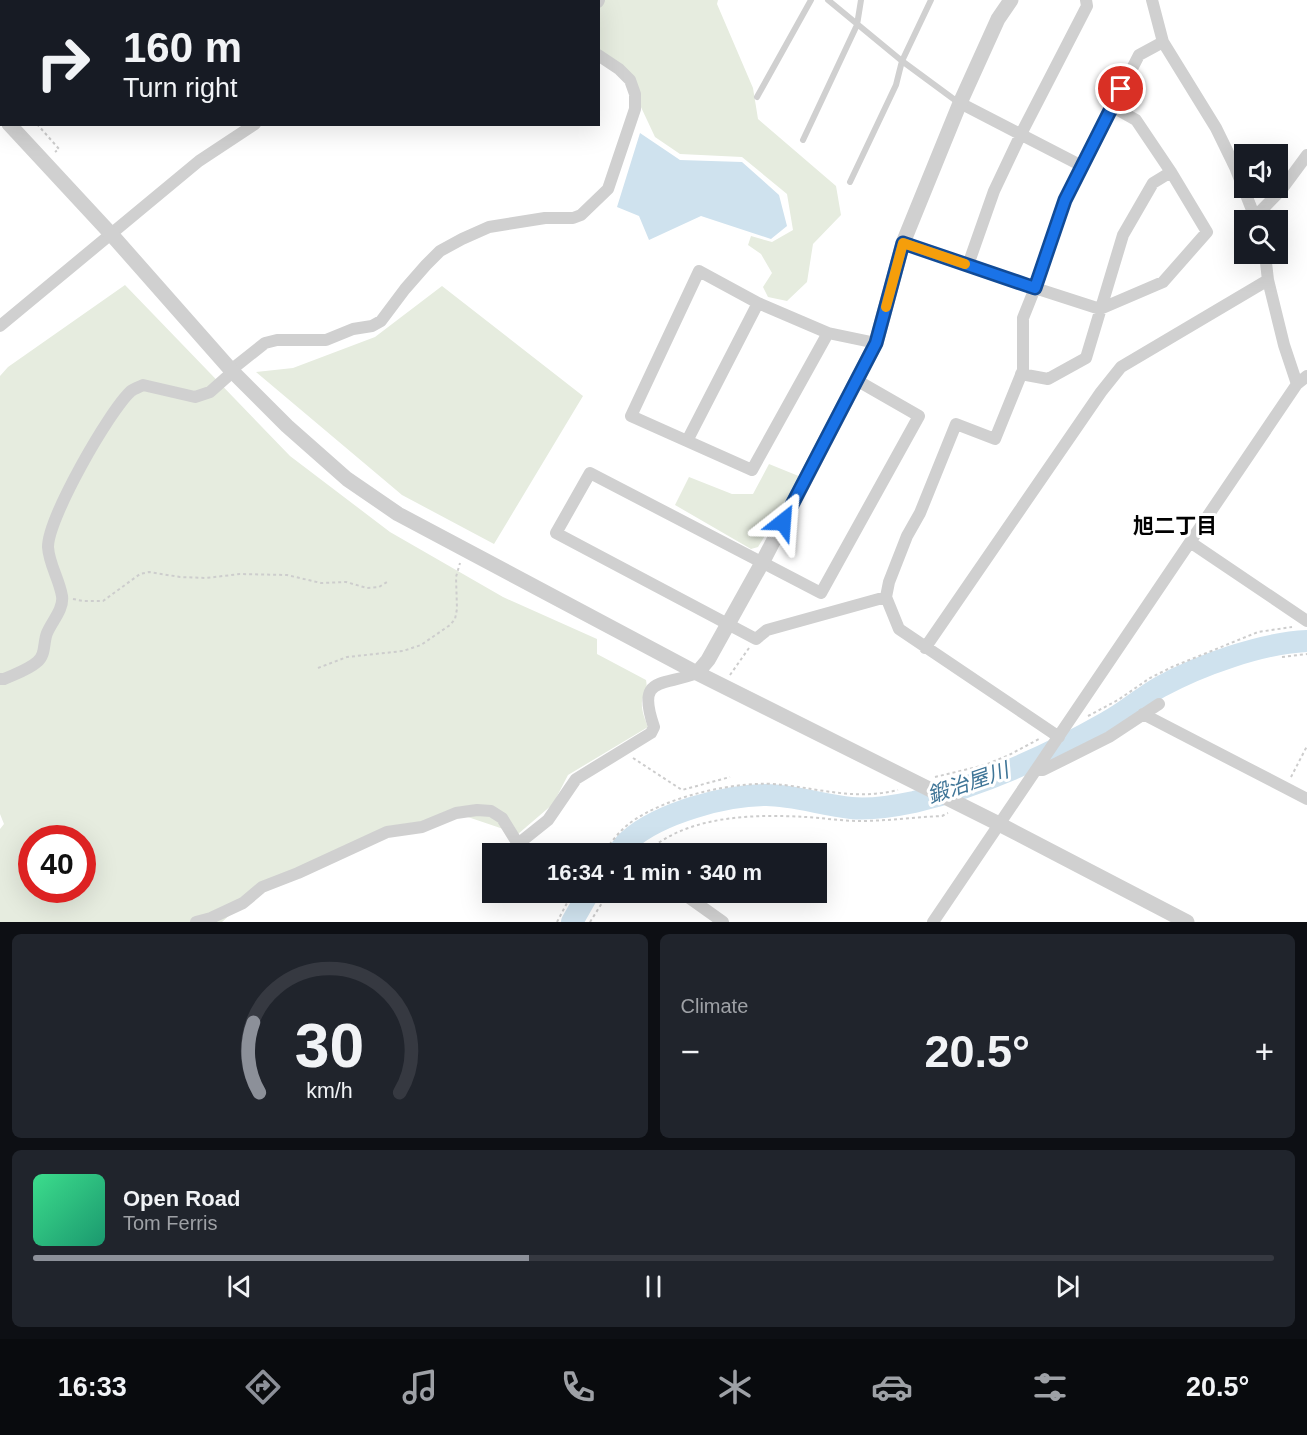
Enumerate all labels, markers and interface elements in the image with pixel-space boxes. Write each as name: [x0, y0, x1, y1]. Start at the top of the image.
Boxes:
icon: right: [24, 24, 102, 102]
text: 160 m: [123, 24, 242, 71]
pin: [1095, 63, 1146, 114]
icon: arrive: [1104, 72, 1137, 105]
text: Turn right: [123, 73, 238, 103]
map controls: [1234, 144, 1288, 264]
button: sound: [1234, 144, 1288, 198]
button: search: [1234, 210, 1288, 264]
position arrow: [751, 490, 815, 554]
district label: 旭二丁目: [1133, 514, 1217, 537]
water label: 鍛治屋川: [924, 757, 1013, 807]
speed limit sign: 40: [18, 825, 96, 903]
text: 16:34 · 1 min · 340 m: [547, 860, 762, 885]
text: Climate: [681, 995, 748, 1017]
text: 30: [295, 1011, 364, 1080]
text: 20.5°: [924, 1026, 1030, 1077]
text: −: [681, 1033, 700, 1070]
text: +: [1255, 1033, 1274, 1070]
text: km/h: [307, 1079, 353, 1103]
text: Open Road: [123, 1186, 240, 1211]
text: Tom Ferris: [123, 1212, 217, 1234]
icon: previous: [223, 1270, 256, 1303]
icon: pause: [637, 1270, 670, 1303]
icon: next: [1051, 1270, 1084, 1303]
icon: directions: [242, 1366, 284, 1408]
icon: music: [399, 1366, 441, 1408]
icon: phone: [557, 1366, 599, 1408]
icon: climate: [714, 1366, 756, 1408]
icon: car: [871, 1366, 913, 1408]
icon: filters: [1029, 1366, 1071, 1408]
text: 16:33: [58, 1372, 127, 1402]
text: 20.5°: [1186, 1372, 1249, 1402]

